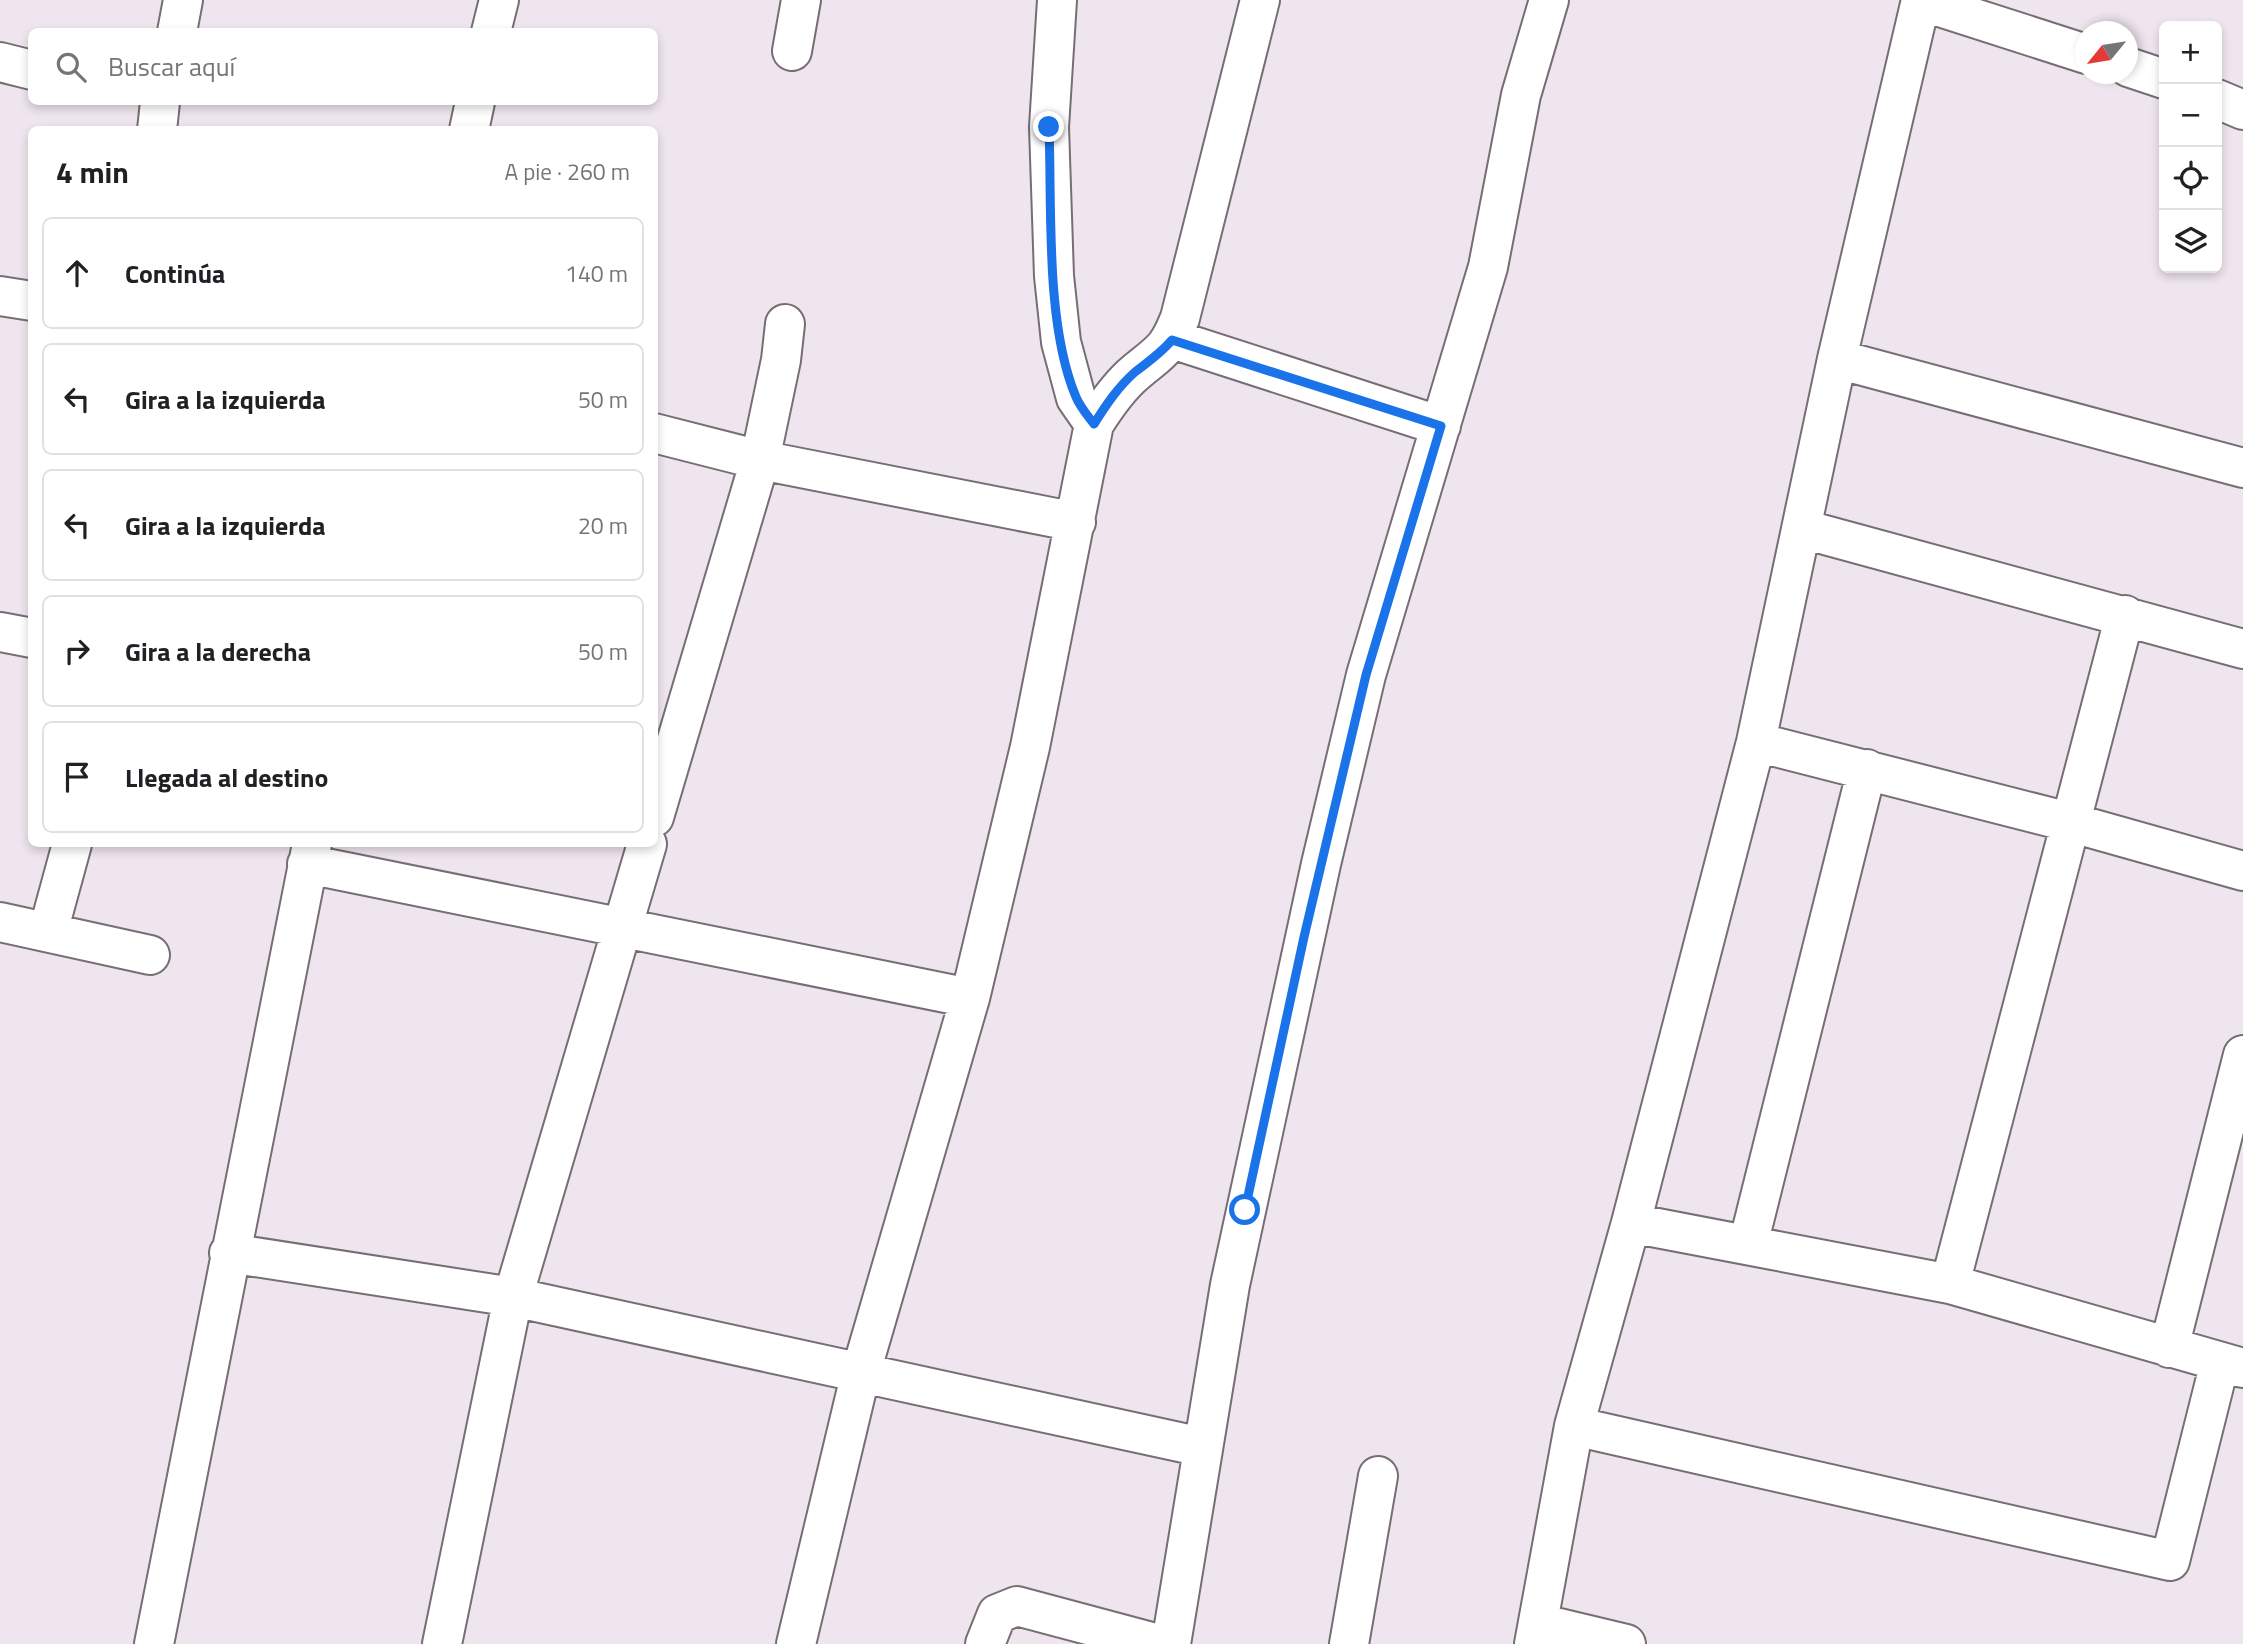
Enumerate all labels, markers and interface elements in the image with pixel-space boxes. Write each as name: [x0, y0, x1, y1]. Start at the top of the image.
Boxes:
north arrow: [2075, 21, 2138, 84]
map controls: [2159, 21, 2222, 273]
button: +: [2159, 21, 2222, 84]
search box: [28, 28, 658, 105]
text: Buscar aquí: [108, 47, 235, 86]
icon: search: [52, 48, 90, 86]
button: −: [2159, 84, 2222, 147]
route end: [1033, 111, 1064, 142]
button: locate: [2159, 147, 2222, 210]
text: 4 min: [56, 149, 129, 195]
text: A pie · 260 m: [504, 154, 630, 189]
button: layers: [2159, 210, 2222, 273]
icon: ahead: [58, 254, 96, 292]
text: Continúa: [125, 254, 225, 293]
text: 140 m: [565, 256, 628, 291]
icon: left: [58, 380, 96, 418]
text: Gira a la izquierda: [125, 380, 326, 419]
text: 50 m: [578, 382, 628, 417]
icon: left: [58, 506, 96, 544]
text: Gira a la izquierda: [125, 506, 326, 545]
text: 20 m: [578, 508, 628, 543]
icon: right: [58, 632, 96, 670]
text: Gira a la derecha: [125, 632, 311, 671]
text: 50 m: [578, 634, 628, 669]
icon: arrive: [58, 758, 96, 796]
text: Llegada al destino: [125, 758, 328, 797]
route start: [1229, 1194, 1260, 1225]

